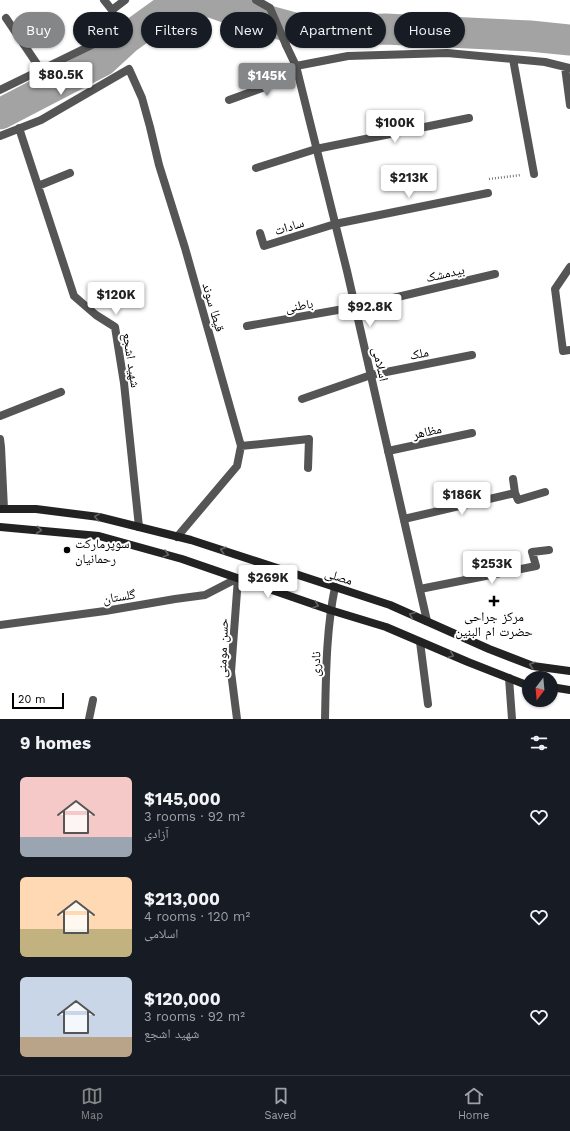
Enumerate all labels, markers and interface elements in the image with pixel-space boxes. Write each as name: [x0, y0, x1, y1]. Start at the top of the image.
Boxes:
chip: Buy: [12, 12, 65, 48]
chip: Rent: [73, 12, 133, 48]
chip: Filters: [141, 12, 212, 48]
chip: New: [220, 12, 277, 48]
chip: Apartment: [285, 12, 386, 48]
chip: House: [394, 12, 465, 48]
pin: $80.5K: [28, 62, 94, 96]
pin: $145K: [239, 63, 295, 97]
text: $80.5K: [38, 67, 84, 82]
text: $145K: [248, 68, 286, 83]
pin: $100K: [367, 110, 423, 144]
text: $100K: [375, 115, 415, 130]
pin: $213K: [381, 165, 437, 199]
text: $213K: [390, 170, 428, 185]
street label: سادات: [272, 215, 306, 238]
street label: بیدمشک: [424, 262, 466, 286]
street label: قیطا سوند: [198, 281, 228, 334]
pin: $120K: [88, 282, 144, 316]
text: $120K: [96, 287, 136, 302]
pin: $92.8K: [337, 294, 403, 328]
street label: باطنی: [284, 296, 314, 316]
text: $92.8K: [347, 299, 393, 314]
street label: شهید اشجع: [118, 332, 143, 389]
street label: ملک: [408, 344, 430, 363]
street label: اسلامی: [368, 346, 392, 383]
street label: مظاهر: [410, 421, 443, 443]
pin: $186K: [434, 482, 490, 516]
text: $186K: [442, 487, 482, 502]
one-way arrow: [94, 514, 100, 522]
one-way arrow: [36, 525, 42, 534]
place label: سوپرمارکت رحمانیان: [75, 536, 130, 567]
marker: سوپرمارکت رحمانیان: [62, 545, 72, 555]
one-way arrow: [219, 547, 226, 555]
one-way arrow: [162, 549, 169, 558]
pin: $253K: [464, 551, 520, 585]
text: $253K: [472, 556, 512, 571]
pin: $269K: [240, 565, 296, 599]
street label: مصلی: [323, 565, 355, 589]
text: $269K: [247, 570, 289, 585]
street label: گلستان: [102, 586, 137, 607]
marker: مرکز جراحی حضرت ام البنین: [488, 595, 500, 607]
one-way arrow: [312, 600, 319, 609]
place label: مرکز جراحی حضرت ام البنین: [455, 609, 533, 640]
one-way arrow: [408, 612, 416, 620]
street label: حسن مومنی: [214, 618, 232, 678]
one-way arrow: [446, 650, 454, 658]
street label: نادری: [308, 651, 324, 677]
one-way arrow: [528, 661, 535, 670]
north arrow: [522, 671, 558, 707]
map controls: [522, 671, 558, 707]
scale bar: [12, 691, 64, 710]
text: 20 m: [18, 693, 46, 706]
icon: filters: [528, 732, 550, 754]
text: 9 homes: [20, 733, 91, 753]
text: $145,000: [144, 789, 221, 809]
icon: home: [52, 793, 100, 841]
icon: heart: [528, 806, 550, 828]
text: 3 rooms · 92 m²: [144, 809, 245, 824]
text: آزادی: [144, 826, 169, 841]
text: $213,000: [144, 889, 220, 909]
icon: home: [52, 893, 100, 941]
icon: heart: [528, 906, 550, 928]
text: 4 rooms · 120 m²: [144, 909, 250, 924]
text: اسلامی: [144, 926, 178, 941]
text: $120,000: [144, 989, 221, 1009]
icon: home: [52, 993, 100, 1041]
icon: heart: [528, 1006, 550, 1028]
text: 3 rooms · 92 m²: [144, 1009, 245, 1024]
text: شهید اشجع: [144, 1026, 199, 1041]
tab: Map: [81, 1085, 103, 1122]
tab: Saved: [265, 1085, 296, 1122]
tab: Home: [458, 1085, 489, 1122]

